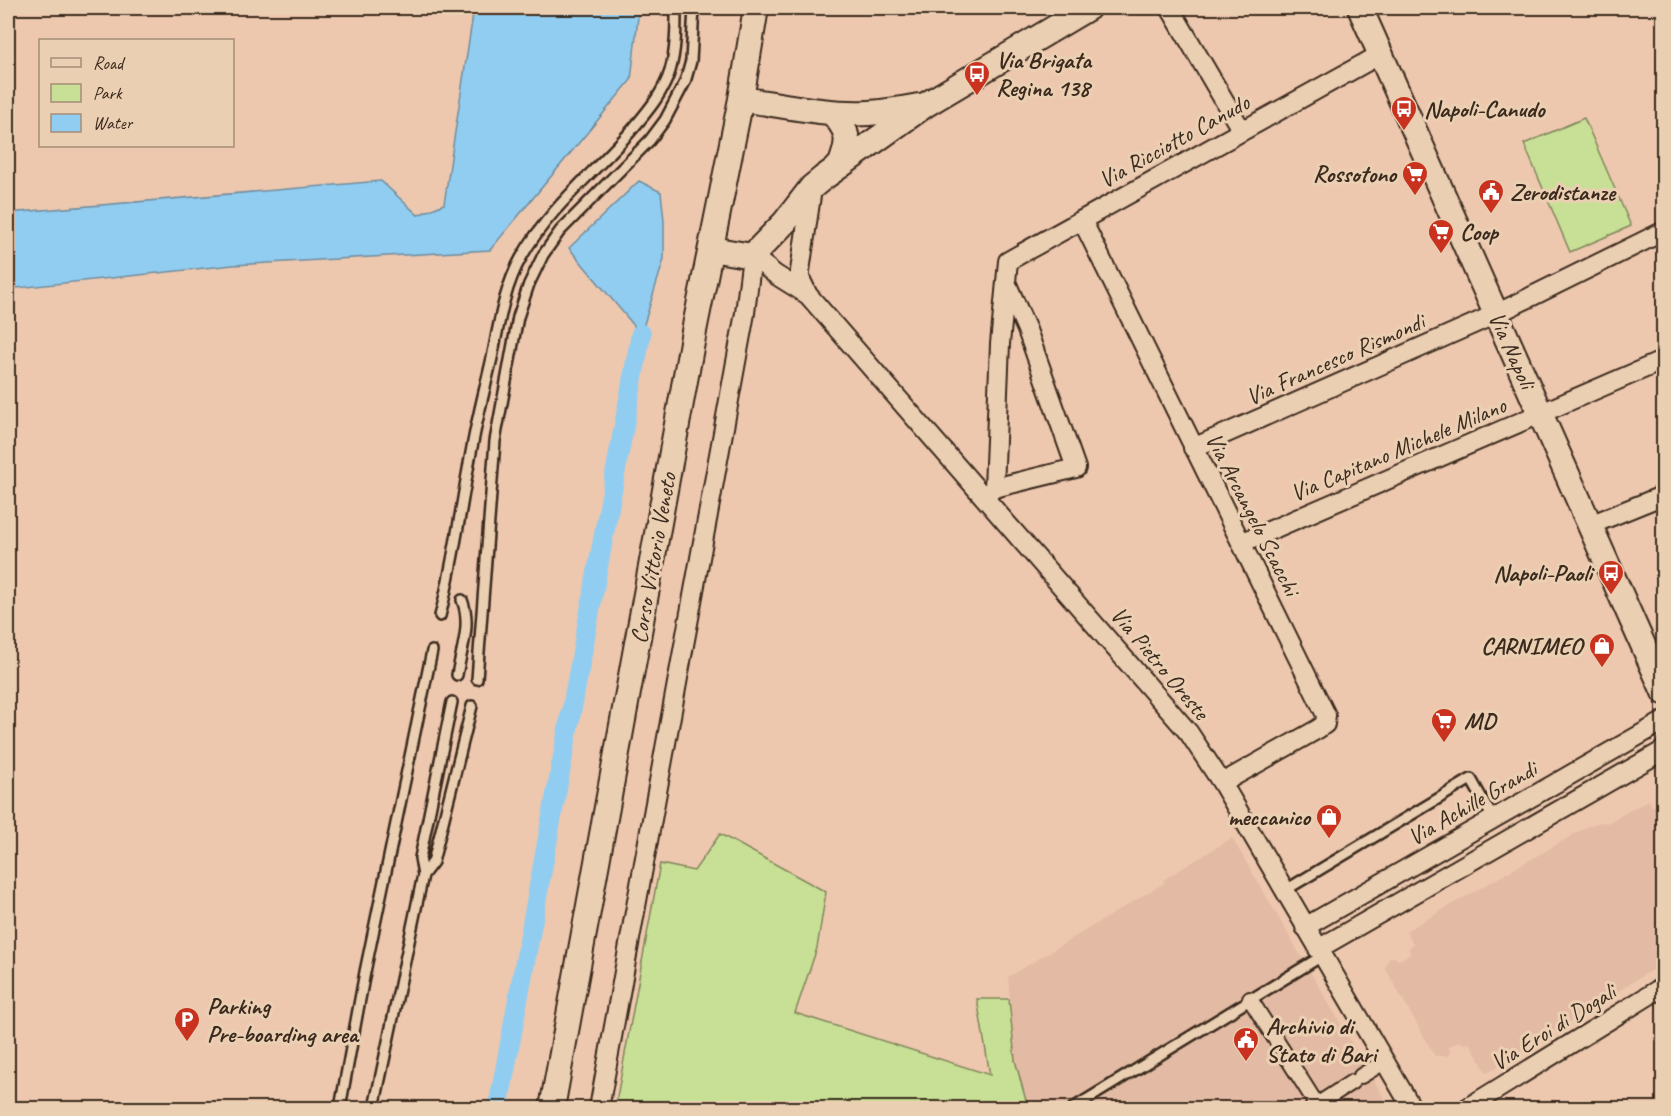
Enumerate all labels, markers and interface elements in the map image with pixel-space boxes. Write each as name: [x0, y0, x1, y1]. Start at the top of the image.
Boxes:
legend: [39, 39, 234, 147]
place label: Via Brigata Regina 138: [996, 45, 1093, 103]
text: Road: [93, 52, 126, 74]
bus stop icon: Via Brigata Regina 138: [962, 59, 992, 97]
text: Park: [93, 82, 123, 104]
street label: Via Ricciotto Canudo: [1093, 87, 1256, 195]
bus stop icon: Napoli-Canudo: [1389, 94, 1419, 132]
place label: Napoli-Canudo: [1424, 94, 1547, 124]
text: Water: [93, 112, 134, 134]
place label: Rossotono: [1313, 159, 1398, 189]
supermarket icon: Rossotono: [1400, 159, 1430, 197]
public building icon: Zerodistanze: [1476, 177, 1506, 215]
place label: Zerodistanze: [1510, 177, 1617, 207]
supermarket icon: Coop: [1426, 217, 1456, 255]
place label: Coop: [1460, 217, 1500, 247]
street label: Via Francesco Rismondi: [1241, 305, 1431, 412]
street label: Via Napoli: [1482, 307, 1543, 395]
street label: Via Capitano Michele Milano: [1286, 389, 1512, 508]
street label: Via Arcangelo Scacchi: [1199, 428, 1308, 603]
street label: Corso Vittorio Veneto: [623, 469, 683, 646]
place label: Napoli-Paoli: [1493, 558, 1595, 588]
bus stop icon: Napoli-Paoli: [1596, 558, 1626, 596]
street label: Via Pietro Oreste: [1104, 600, 1217, 727]
place label: CARNIMEO: [1481, 631, 1585, 661]
shop icon: CARNIMEO: [1587, 631, 1617, 669]
supermarket icon: MD: [1429, 706, 1459, 744]
place label: MD: [1464, 706, 1497, 736]
street label: Via Achille Grandi: [1402, 752, 1545, 852]
place label: meccanico: [1228, 802, 1312, 832]
shop icon: meccanico: [1314, 802, 1344, 840]
street label: Via Eroi di Dogali: [1485, 975, 1623, 1077]
place label: Parking Pre-boarding area: [207, 991, 360, 1049]
parking icon: Parking Pre-boarding area: [172, 1005, 202, 1043]
place label: Archivio di Stato di Bari: [1266, 1011, 1380, 1069]
public building icon: Archivio di Stato di Bari: [1231, 1025, 1261, 1063]

